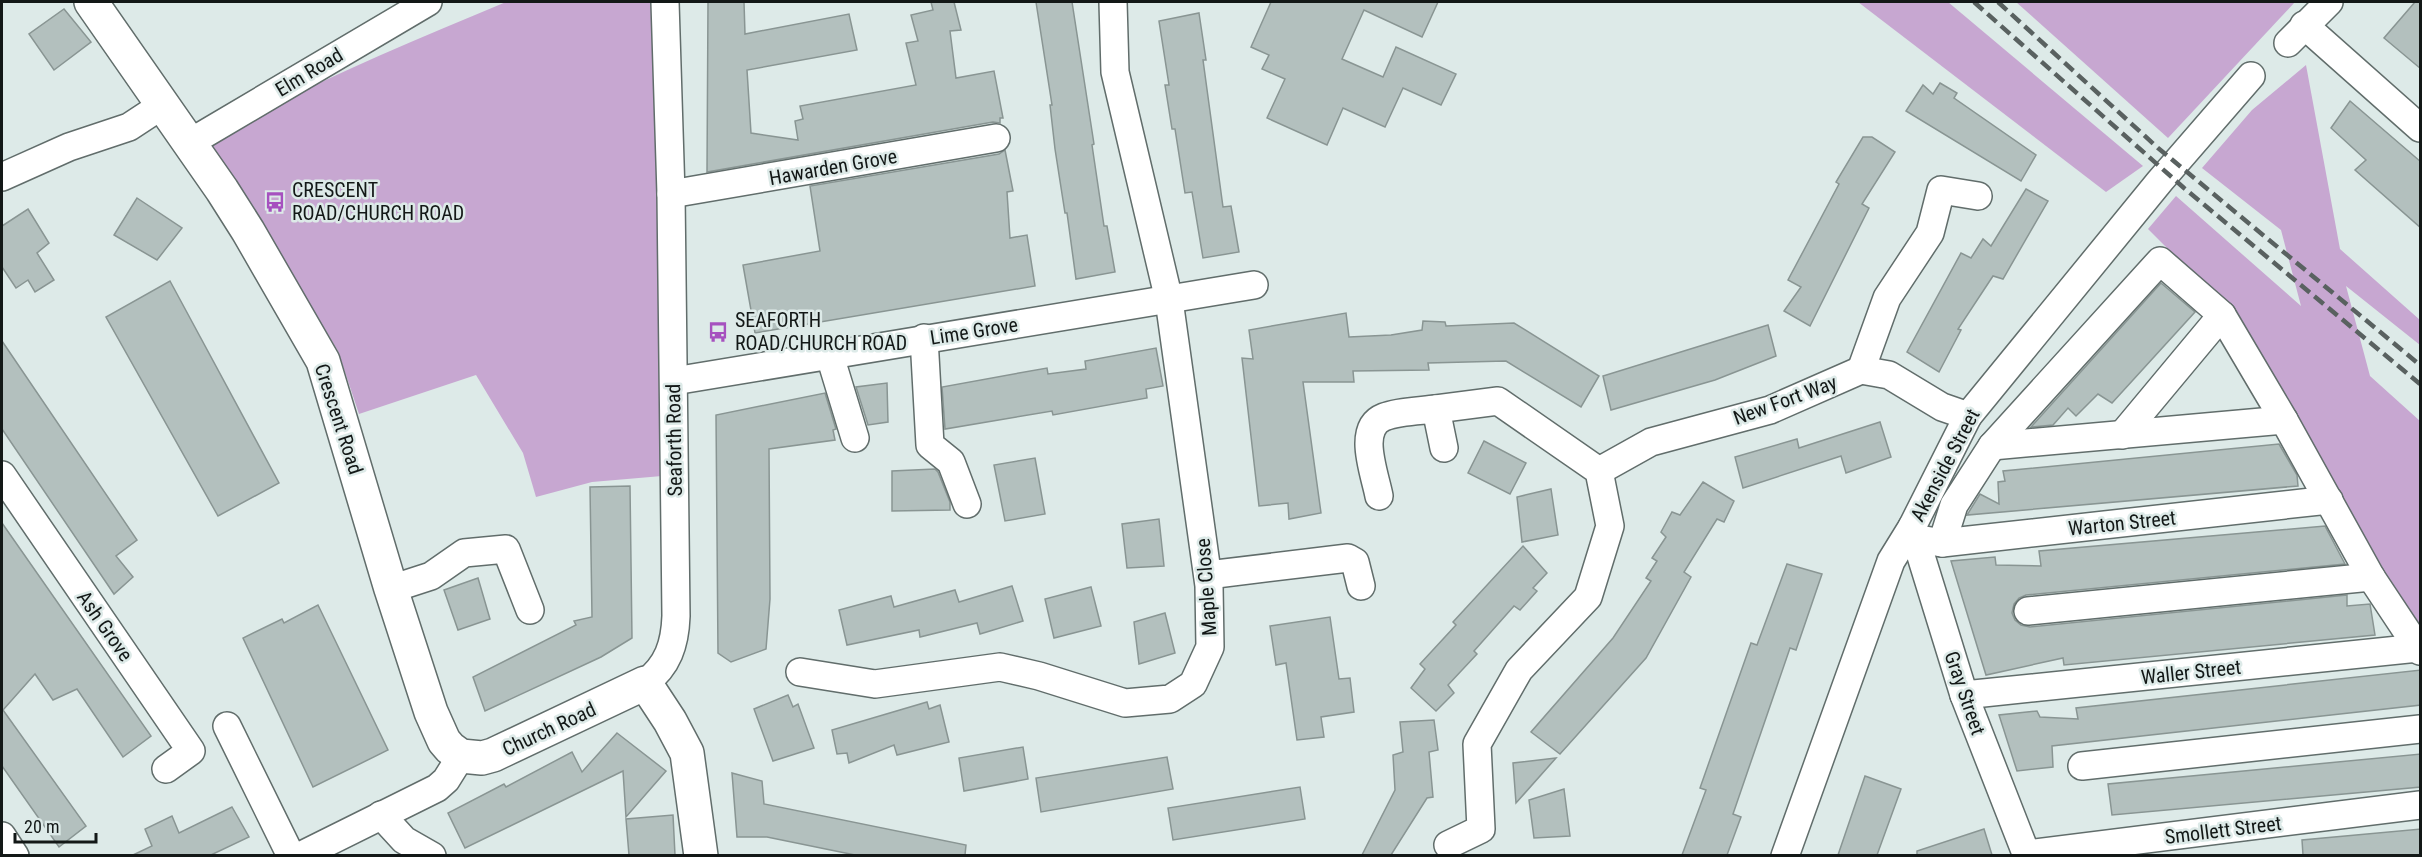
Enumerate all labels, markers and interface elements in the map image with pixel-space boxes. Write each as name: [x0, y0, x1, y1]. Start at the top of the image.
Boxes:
street label: Elm Road: [271, 43, 347, 101]
street label: Hawarden Grove: [767, 144, 899, 190]
place label: CRESCENT ROAD/CHURCH ROAD: [292, 178, 464, 225]
bus stop icon: CRESCENT ROAD/CHURCH ROAD: [263, 190, 287, 214]
place label: SEAFORTH ROAD/CHURCH ROAD: [735, 308, 907, 355]
street label: Lime Grove: [928, 312, 1020, 350]
bus stop icon: SEAFORTH ROAD/CHURCH ROAD: [706, 320, 730, 344]
street label: Crescent Road: [310, 361, 368, 477]
street label: New Fort Way: [1730, 370, 1840, 430]
street label: Seaforth Road: [661, 383, 687, 497]
street label: Akenside Street: [1905, 405, 1985, 525]
street label: Warton Street: [2067, 505, 2177, 541]
street label: Maple Close: [1191, 537, 1221, 637]
street label: Ash Grove: [72, 586, 138, 666]
street label: Gray Street: [1940, 648, 1990, 738]
street label: Waller Street: [2140, 655, 2242, 689]
street label: Church Road: [499, 697, 599, 761]
scale bar: [15, 806, 96, 844]
street label: Smollett Street: [2163, 811, 2283, 849]
text: 20 m: [24, 816, 59, 837]

